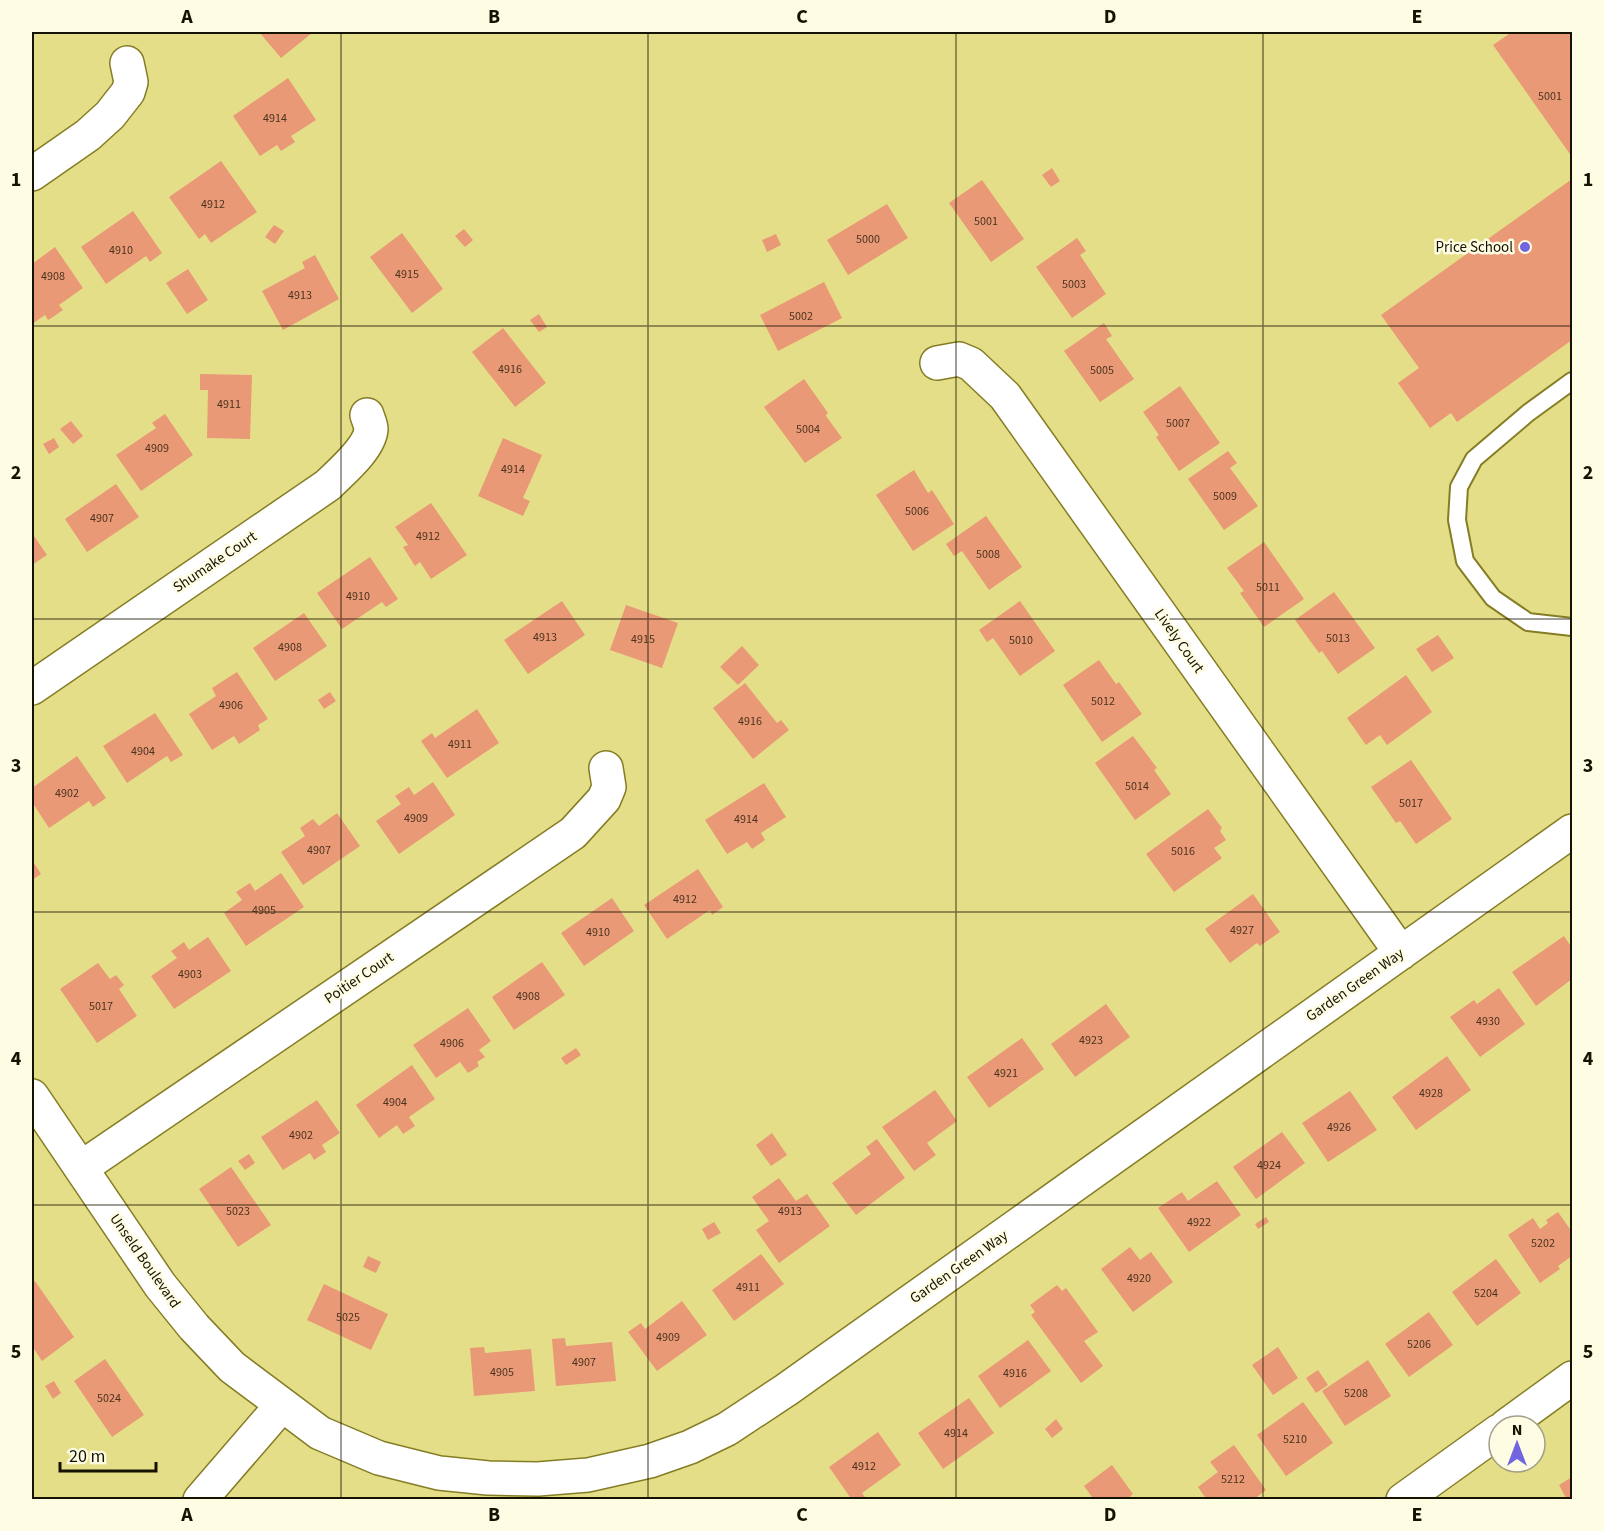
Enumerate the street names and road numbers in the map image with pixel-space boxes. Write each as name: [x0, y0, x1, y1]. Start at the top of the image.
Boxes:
street label: Shumake Court: [169, 526, 261, 598]
street label: Lively Court: [1149, 605, 1209, 677]
street label: Garden Green Way: [1302, 943, 1408, 1027]
street label: Poitier Court: [320, 947, 398, 1009]
street label: Unseld Boulevard: [105, 1210, 185, 1312]
street label: Garden Green Way: [906, 1225, 1012, 1309]

